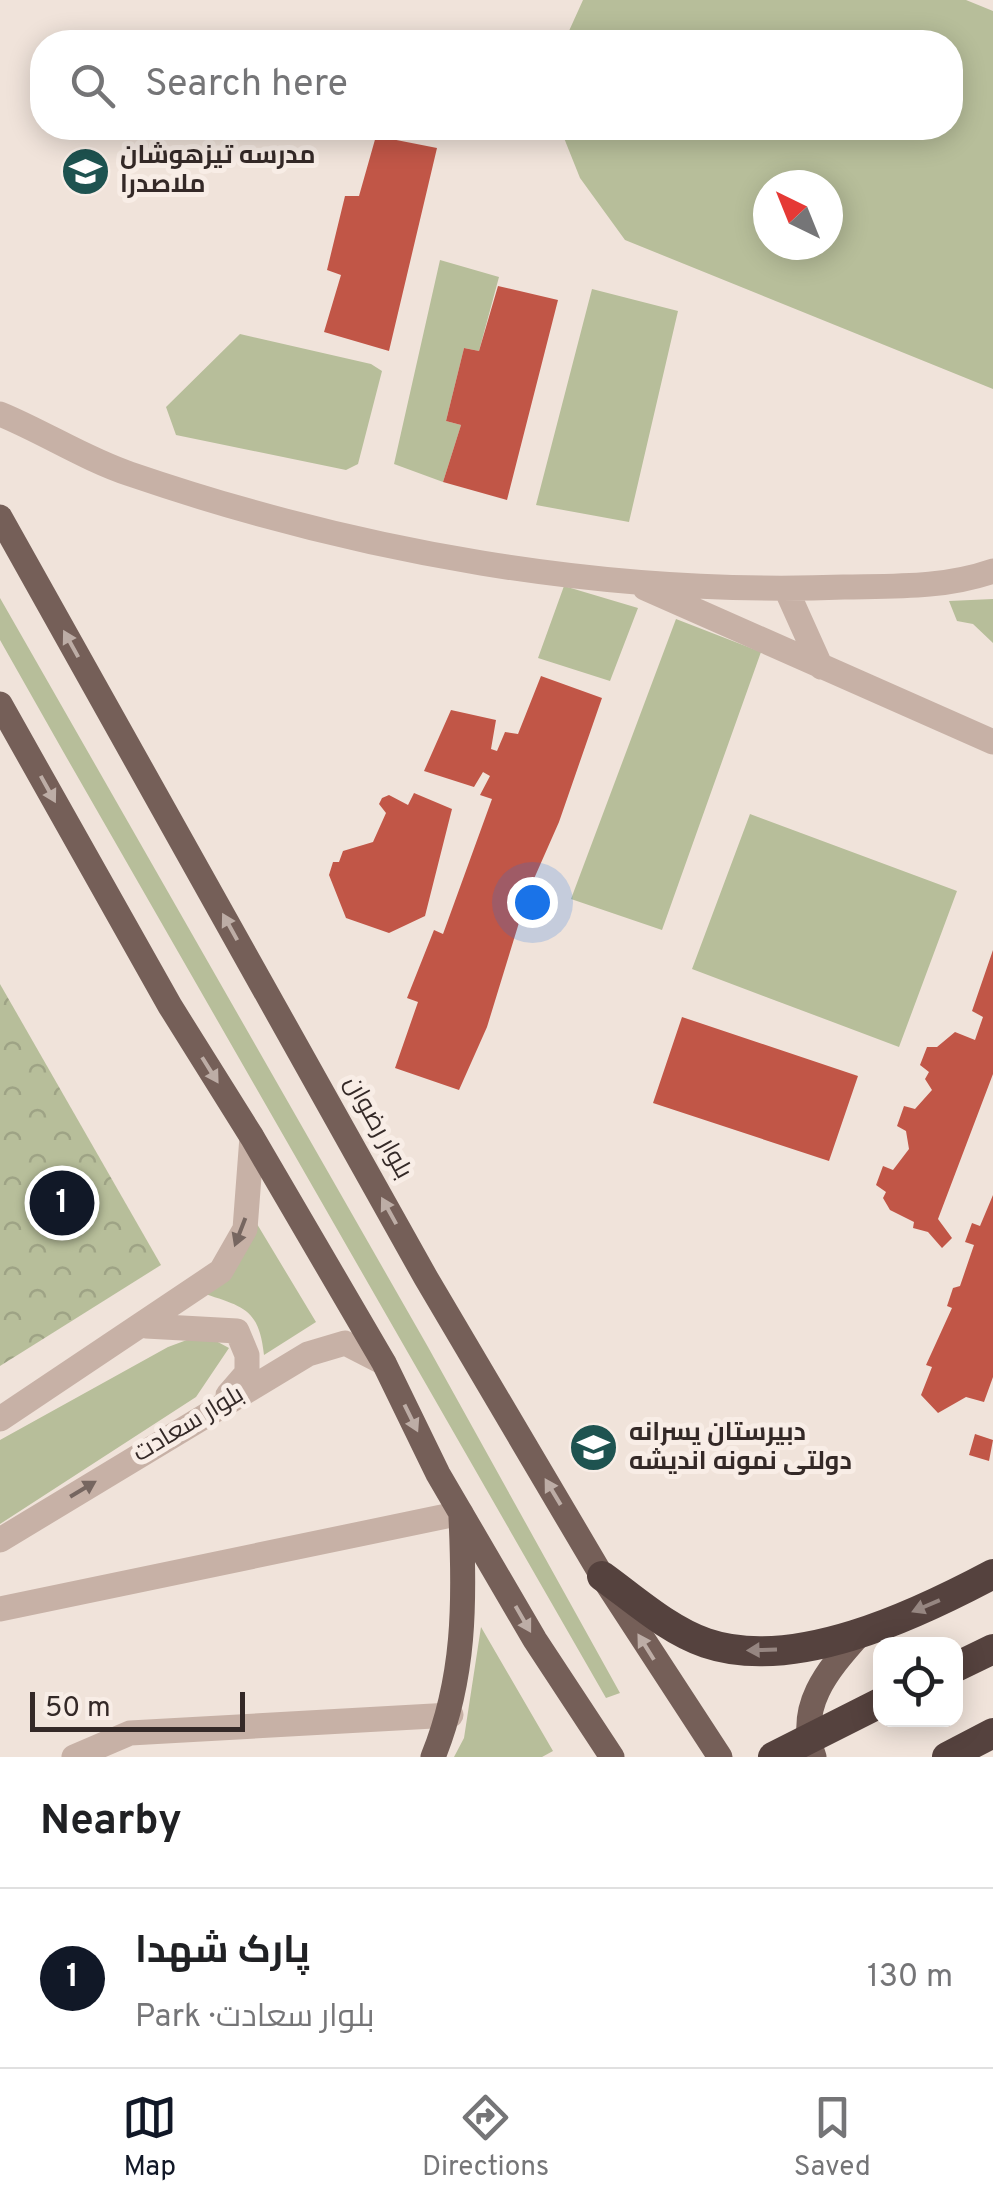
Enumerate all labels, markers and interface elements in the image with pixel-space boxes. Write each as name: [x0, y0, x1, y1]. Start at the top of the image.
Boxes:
search box: [30, 30, 963, 140]
icon: search: [65, 58, 120, 113]
text: Search here: [145, 61, 348, 110]
place label: مدرسه تیزهوشان ملاصدرا: [120, 141, 316, 202]
school or university icon: مدرسه تیزهوشان ملاصدرا: [59, 145, 111, 197]
north arrow: [753, 170, 843, 260]
one-way arrow: [63, 630, 81, 658]
one-way arrow: [39, 774, 56, 803]
your location: [507, 877, 558, 928]
one-way arrow: [222, 913, 239, 942]
one-way arrow: [201, 1056, 219, 1084]
street label: بلوار رضوان: [336, 1071, 418, 1185]
pin: 1: [30, 1166, 94, 1240]
one-way arrow: [380, 1197, 398, 1225]
one-way arrow: [232, 1217, 247, 1247]
street label: بلوار سعادت: [128, 1379, 250, 1471]
one-way arrow: [402, 1404, 419, 1433]
place label: دبیرستان پسرانه دولتی نمونه اندیشه: [629, 1418, 852, 1479]
school or university icon: دبیرستان پسرانه دولتی نمونه اندیشه: [568, 1422, 620, 1474]
one-way arrow: [545, 1478, 562, 1506]
one-way arrow: [69, 1481, 97, 1499]
one-way arrow: [911, 1598, 941, 1614]
one-way arrow: [513, 1605, 531, 1633]
one-way arrow: [638, 1633, 655, 1661]
map controls: [873, 1637, 963, 1727]
button: locate: [873, 1637, 963, 1727]
one-way arrow: [746, 1642, 778, 1658]
scale bar: [30, 1687, 245, 1732]
text: 50 m: [45, 1691, 111, 1727]
text: Nearby: [40, 1796, 182, 1849]
text: پارک شهدا: [135, 1928, 310, 1977]
text: 1: [66, 1958, 79, 1998]
text: 130 m: [867, 1958, 953, 1998]
text: Park · بلوار سعادت: [135, 1998, 375, 2038]
tab: Map: [122, 2090, 177, 2186]
tab: Directions: [422, 2090, 549, 2186]
tab: Saved: [794, 2090, 871, 2186]

